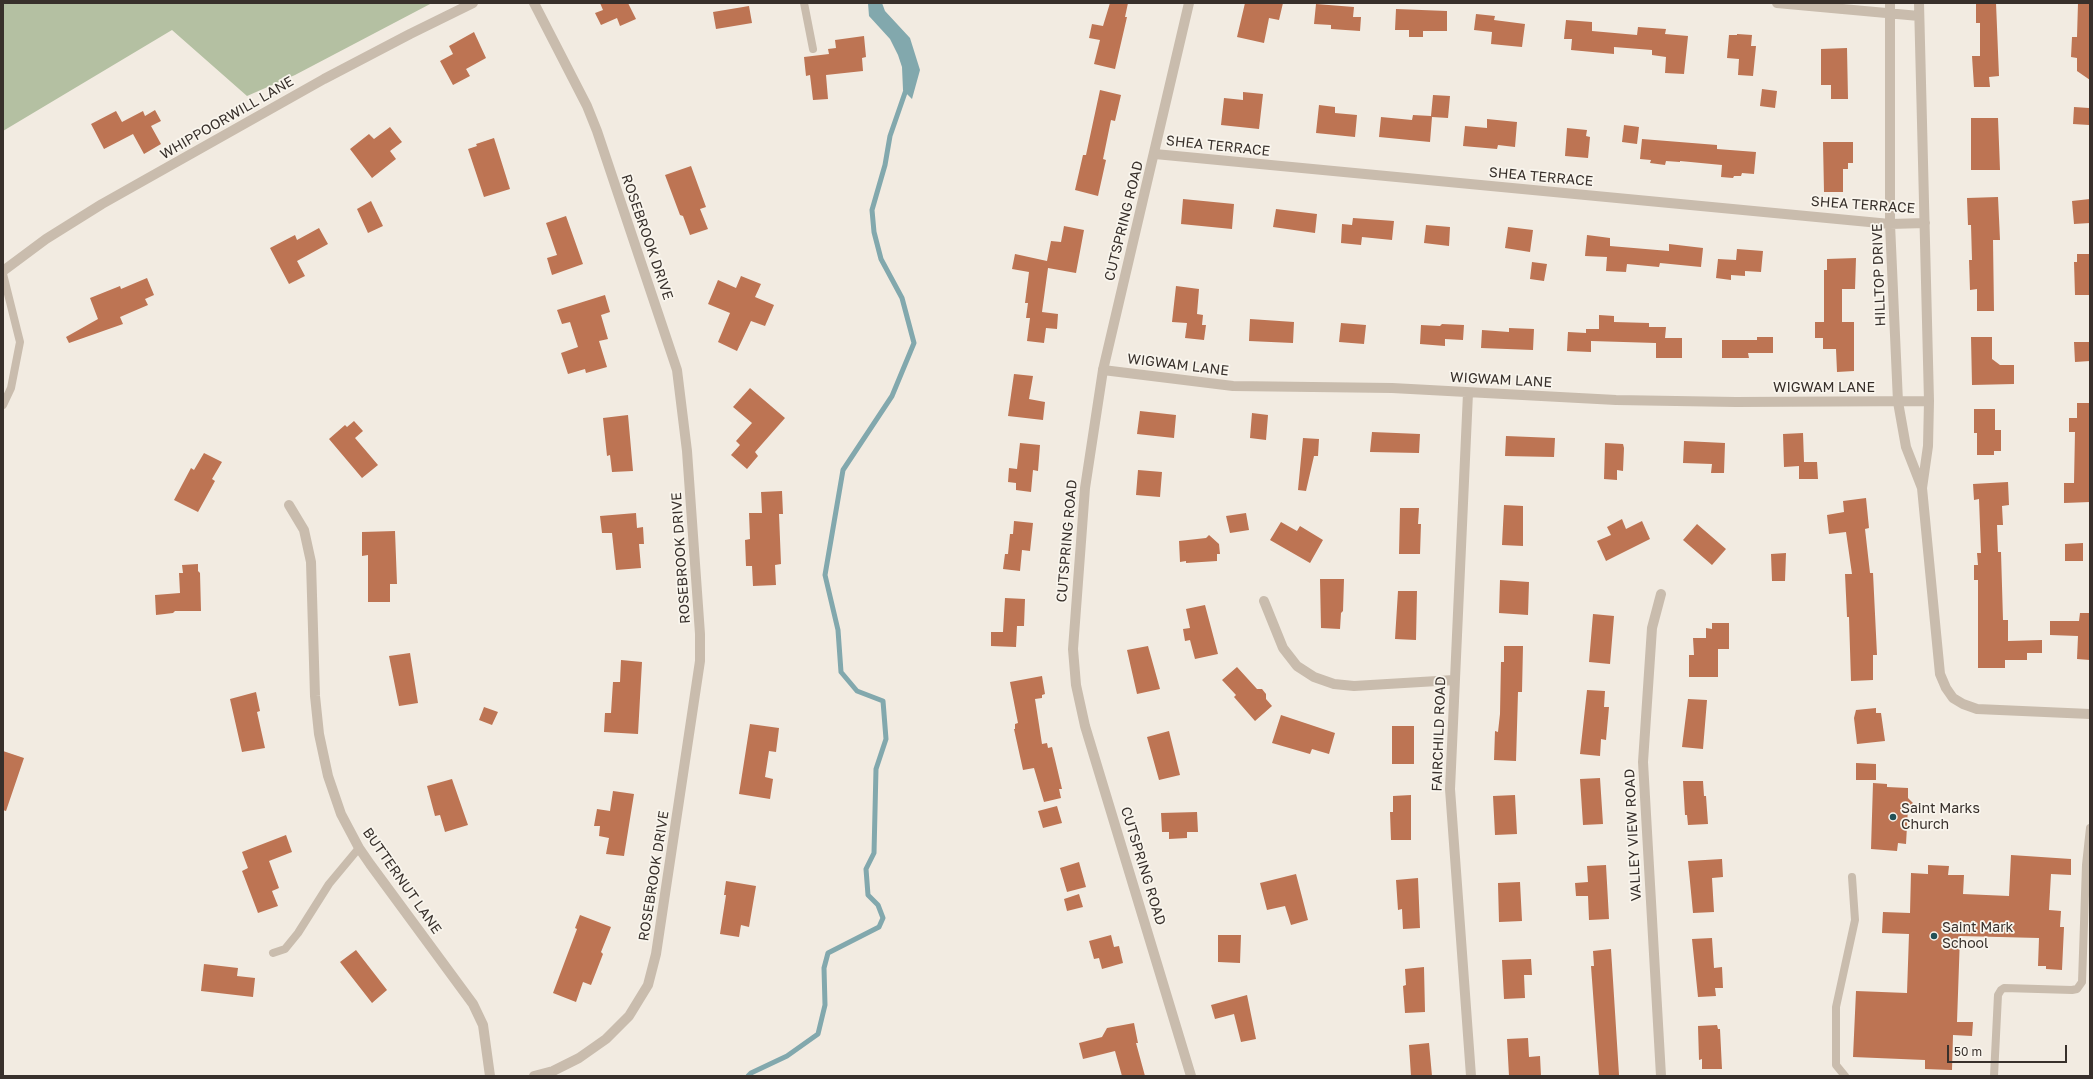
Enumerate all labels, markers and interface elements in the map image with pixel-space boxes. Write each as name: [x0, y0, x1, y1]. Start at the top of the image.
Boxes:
street label: WHIPPOORWILL LANE: [157, 73, 297, 163]
street label: SHEA TERRACE: [1165, 132, 1271, 160]
street label: CUTSPRING ROAD: [1101, 159, 1147, 283]
street label: SHEA TERRACE: [1488, 164, 1594, 190]
street label: ROSEBROOK DRIVE: [618, 172, 676, 302]
street label: SHEA TERRACE: [1810, 193, 1916, 217]
street label: HILLTOP DRIVE: [1869, 223, 1889, 327]
street label: WIGWAM LANE: [1126, 350, 1230, 380]
street label: WIGWAM LANE: [1450, 369, 1552, 391]
street label: WIGWAM LANE: [1773, 380, 1875, 396]
street label: CUTSPRING ROAD: [1053, 479, 1081, 603]
street label: ROSEBROOK DRIVE: [668, 492, 694, 624]
street label: FAIRCHILD ROAD: [1429, 676, 1449, 792]
street label: VALLEY VIEW ROAD: [1621, 768, 1645, 902]
place label: Saint Marks Church: [1901, 801, 1980, 834]
street label: CUTSPRING ROAD: [1117, 805, 1169, 927]
street label: ROSEBROOK DRIVE: [635, 810, 673, 942]
marker: Saint Marks Church: [1888, 812, 1898, 822]
street label: BUTTERNUT LANE: [359, 825, 445, 937]
place label: Saint Mark School: [1942, 920, 2014, 952]
marker: Saint Mark School: [1929, 931, 1939, 941]
scale bar: [1949, 1037, 2069, 1063]
text: 50 m: [1954, 1044, 1982, 1059]

